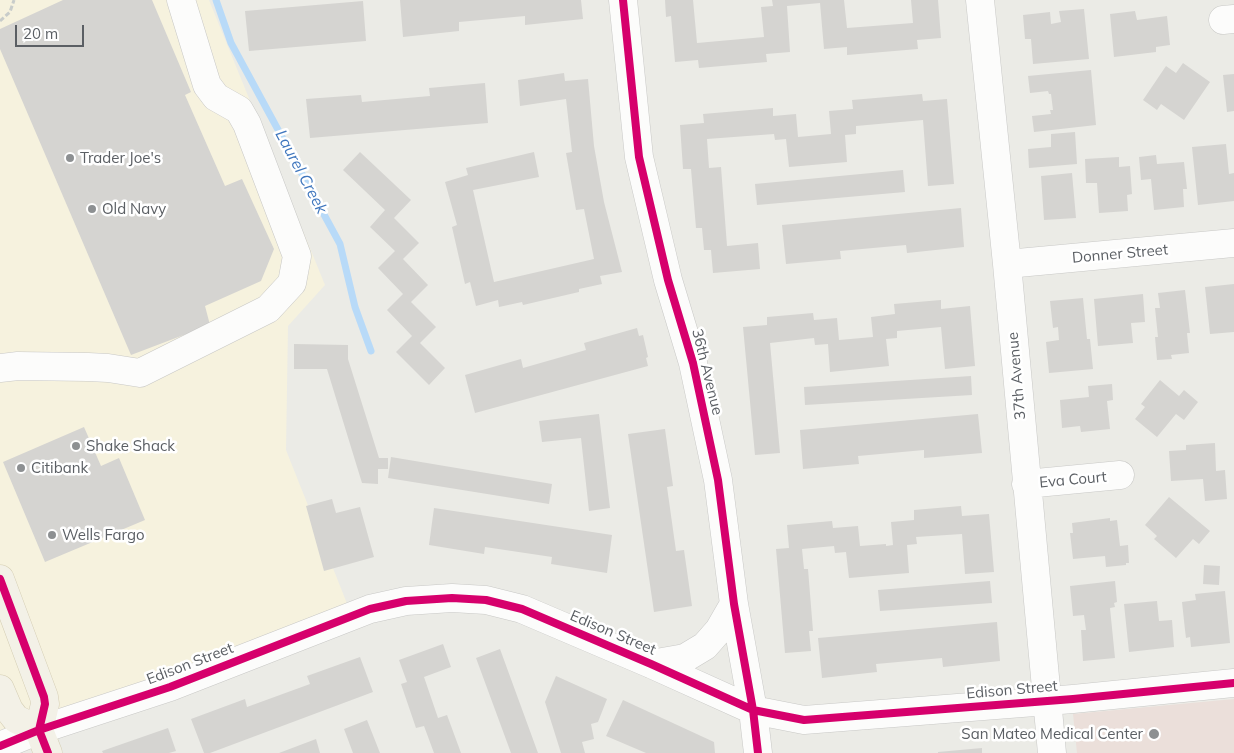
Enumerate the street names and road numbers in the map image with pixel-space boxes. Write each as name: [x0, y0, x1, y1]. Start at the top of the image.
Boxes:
street label: Donner Street: [1071, 241, 1169, 267]
street label: 36th Avenue: [688, 327, 726, 417]
street label: 37th Avenue: [1004, 331, 1030, 421]
street label: Eva Court: [1039, 468, 1107, 492]
street label: Edison Street: [567, 607, 659, 659]
street label: Edison Street: [144, 639, 236, 689]
street label: Edison Street: [966, 677, 1058, 703]

